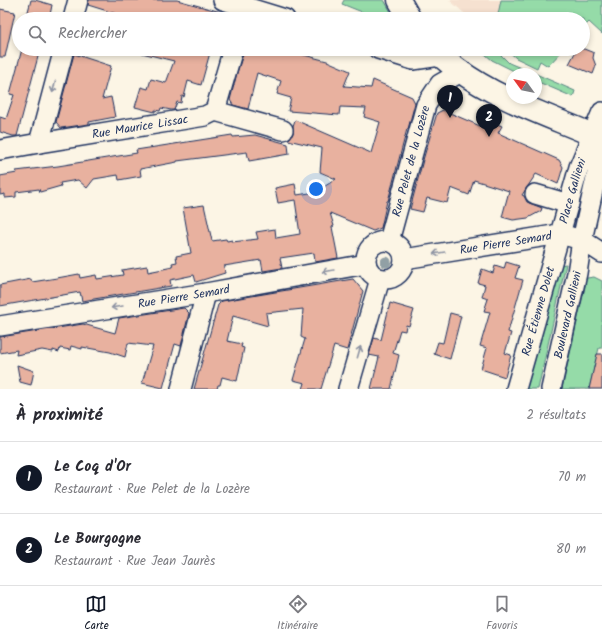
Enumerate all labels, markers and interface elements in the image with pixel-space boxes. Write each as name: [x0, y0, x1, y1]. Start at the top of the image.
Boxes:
search box: [12, 12, 590, 56]
text: Rechercher: [58, 22, 126, 46]
icon: search: [26, 23, 48, 45]
north arrow: [506, 68, 542, 104]
one-way arrow: [50, 80, 57, 93]
pin: 1: [437, 85, 463, 118]
street label: Rue Pelet de la Lozère: [387, 103, 435, 219]
pin: 2: [476, 104, 502, 137]
street label: Rue Maurice Lissac: [91, 109, 189, 144]
street label: Place Gallieni: [554, 154, 592, 226]
your location: [306, 179, 326, 199]
street label: Rue Pierre Semard: [458, 226, 554, 259]
one-way arrow: [433, 250, 446, 258]
street label: Rue Étienne Dolet: [516, 264, 560, 358]
one-way arrow: [322, 267, 335, 275]
street label: Boulevard Gallieni: [549, 269, 587, 360]
street label: Rue Pierre Semard: [136, 279, 232, 313]
one-way arrow: [111, 303, 124, 311]
one-way arrow: [356, 345, 363, 358]
text: À proximité: [16, 402, 103, 429]
text: 2 résultats: [527, 405, 586, 426]
text: Le Coq d'Or: [54, 455, 131, 479]
text: 1: [27, 467, 31, 488]
text: 70 m: [558, 467, 586, 488]
text: Restaurant · Rue Pelet de la Lozère: [54, 479, 250, 500]
text: Le Bourgogne: [54, 527, 141, 551]
text: 2: [25, 539, 33, 560]
text: 80 m: [556, 539, 586, 560]
text: Restaurant · Rue Jean Jaurès: [54, 551, 215, 572]
tab: Carte: [84, 593, 109, 635]
tab: Itinéraire: [277, 593, 318, 635]
tab: Favoris: [486, 593, 518, 635]

